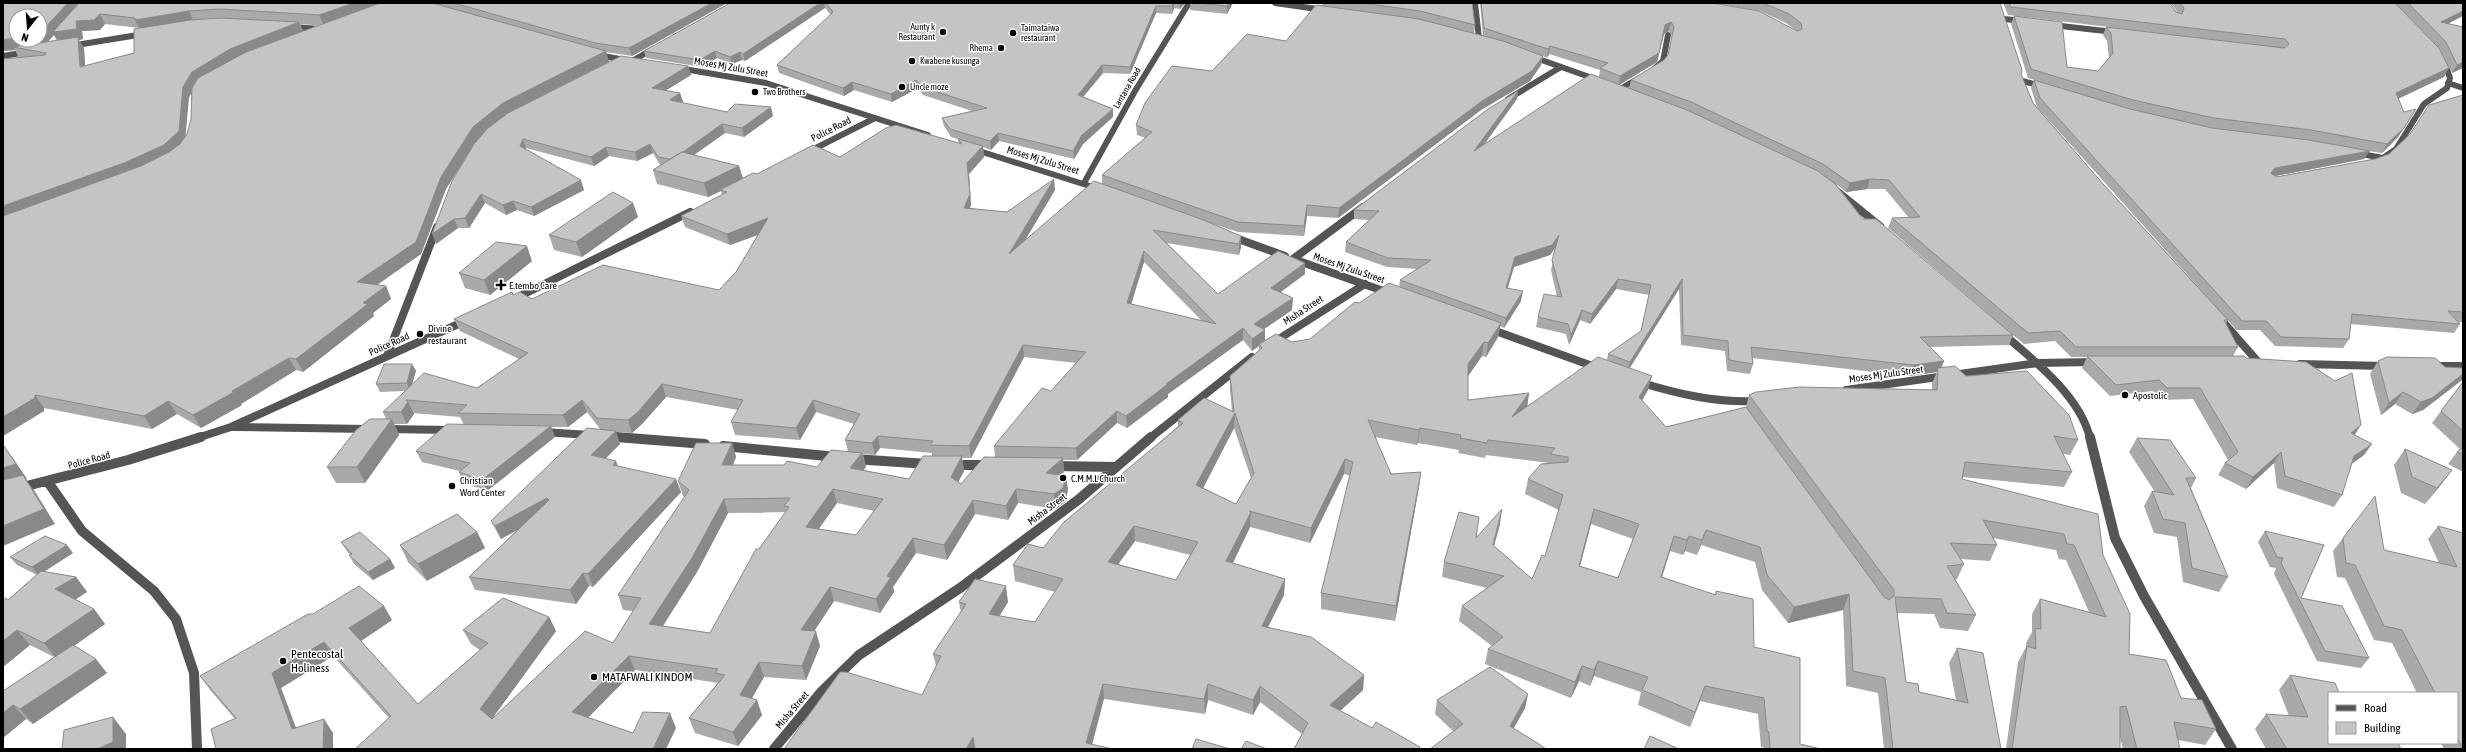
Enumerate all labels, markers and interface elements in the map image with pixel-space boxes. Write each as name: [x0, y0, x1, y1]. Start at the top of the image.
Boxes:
north arrow: [8, 8, 48, 48]
place label: Aunty k Restaurant: [898, 22, 935, 42]
place label: Taimataiwa restaurant: [1021, 23, 1060, 43]
marker: Aunty k Restaurant: [938, 27, 948, 37]
marker: Taimataiwa restaurant: [1008, 28, 1018, 38]
text: N: [20, 31, 30, 44]
place label: Rhema: [969, 43, 993, 53]
marker: Rhema: [996, 43, 1006, 53]
street label: Moses Mj Zulu Street: [693, 55, 769, 79]
marker: Kwabene kusunga: [907, 56, 917, 66]
place label: Kwabene kusunga: [920, 56, 980, 66]
street label: Lantana Road: [1111, 66, 1143, 110]
marker: Uncle moze: [897, 82, 907, 92]
place label: Uncle moze: [910, 82, 948, 92]
marker: Two Brothers: [750, 87, 760, 97]
place label: Two Brothers: [763, 87, 805, 97]
street label: Police Road: [809, 114, 853, 144]
street label: Moses Mj Zulu Street: [1006, 144, 1081, 176]
street label: Moses Mj Zulu Street: [1312, 251, 1386, 285]
marker: E.tembo Care: [496, 280, 506, 290]
place label: E.tembo Care: [509, 280, 557, 291]
street label: Misha Street: [1281, 293, 1325, 327]
place label: Divine restaurant: [428, 323, 467, 346]
marker: Divine restaurant: [415, 329, 425, 339]
street label: Police Road: [367, 330, 411, 358]
street label: Moses Mj Zulu Street: [1848, 363, 1924, 385]
marker: Apostolic: [2120, 390, 2130, 400]
place label: Apostolic: [2133, 390, 2167, 401]
street label: Police Road: [67, 449, 112, 471]
marker: C.M.M.L Church: [1058, 473, 1068, 483]
place label: C.M.M.L Church: [1071, 473, 1125, 484]
place label: Christian Word Center: [460, 475, 506, 498]
marker: Christian Word Center: [447, 481, 457, 491]
street label: Misha Street: [1026, 491, 1069, 527]
place label: Pentecostal Holiness: [291, 647, 344, 675]
marker: Pentecostal Holiness: [278, 656, 288, 666]
place label: MATAFWALI KINDOM: [602, 670, 692, 684]
marker: MATAFWALI KINDOM: [589, 672, 599, 682]
street label: Misha Street: [773, 689, 811, 731]
legend: [2328, 692, 2458, 744]
text: Road: [2364, 701, 2387, 715]
text: Building: [2364, 721, 2402, 735]

